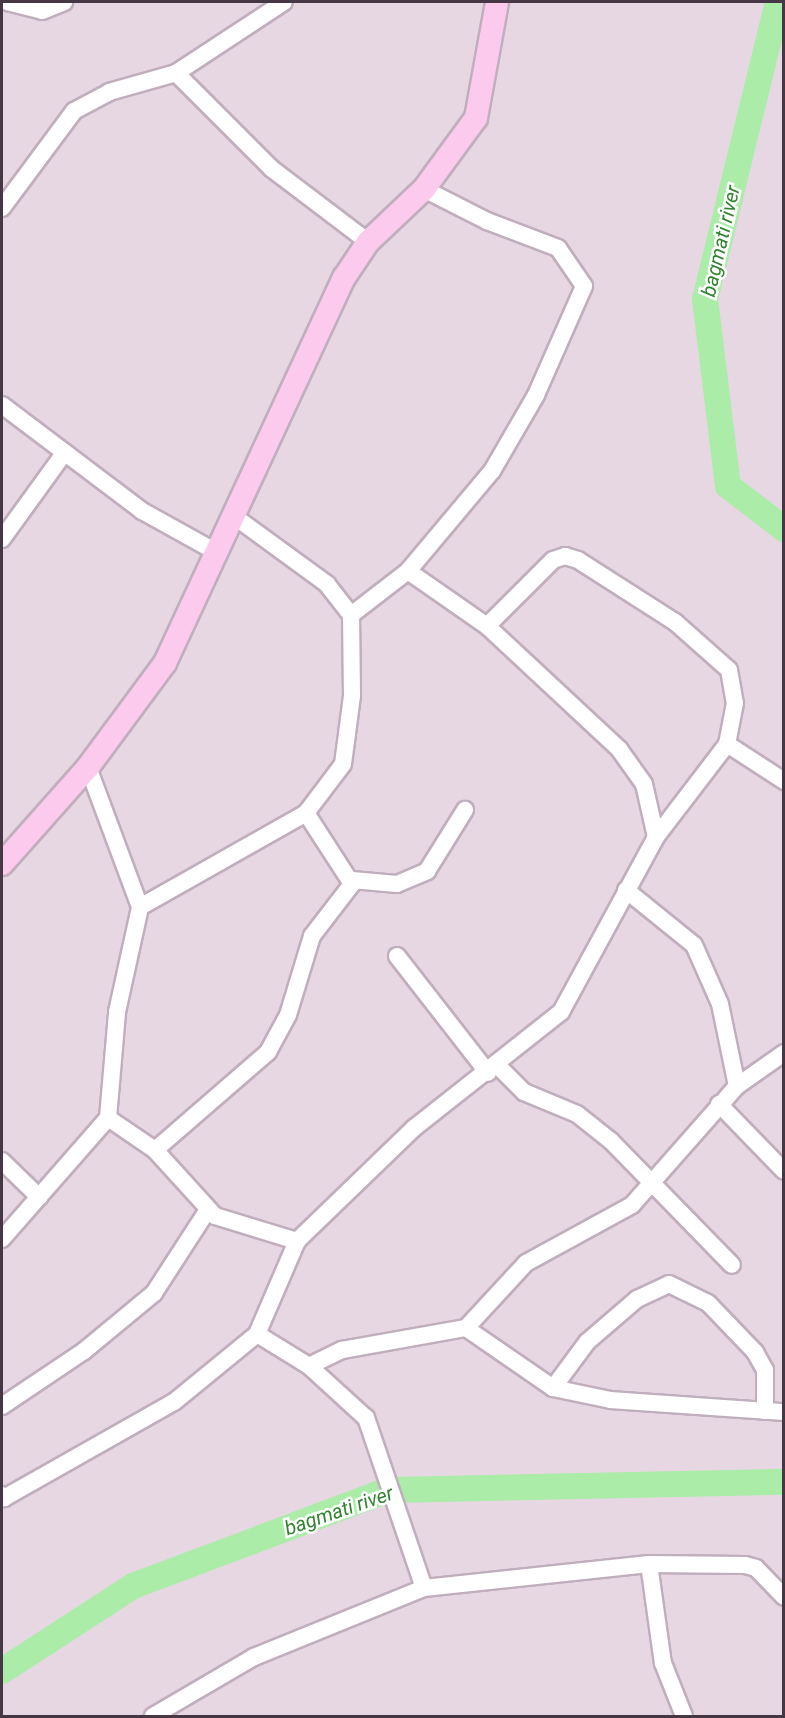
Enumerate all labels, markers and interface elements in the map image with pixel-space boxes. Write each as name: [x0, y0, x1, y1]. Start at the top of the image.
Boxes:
water label: bagmati river: [697, 183, 745, 299]
water label: bagmati river: [282, 1481, 396, 1541]

